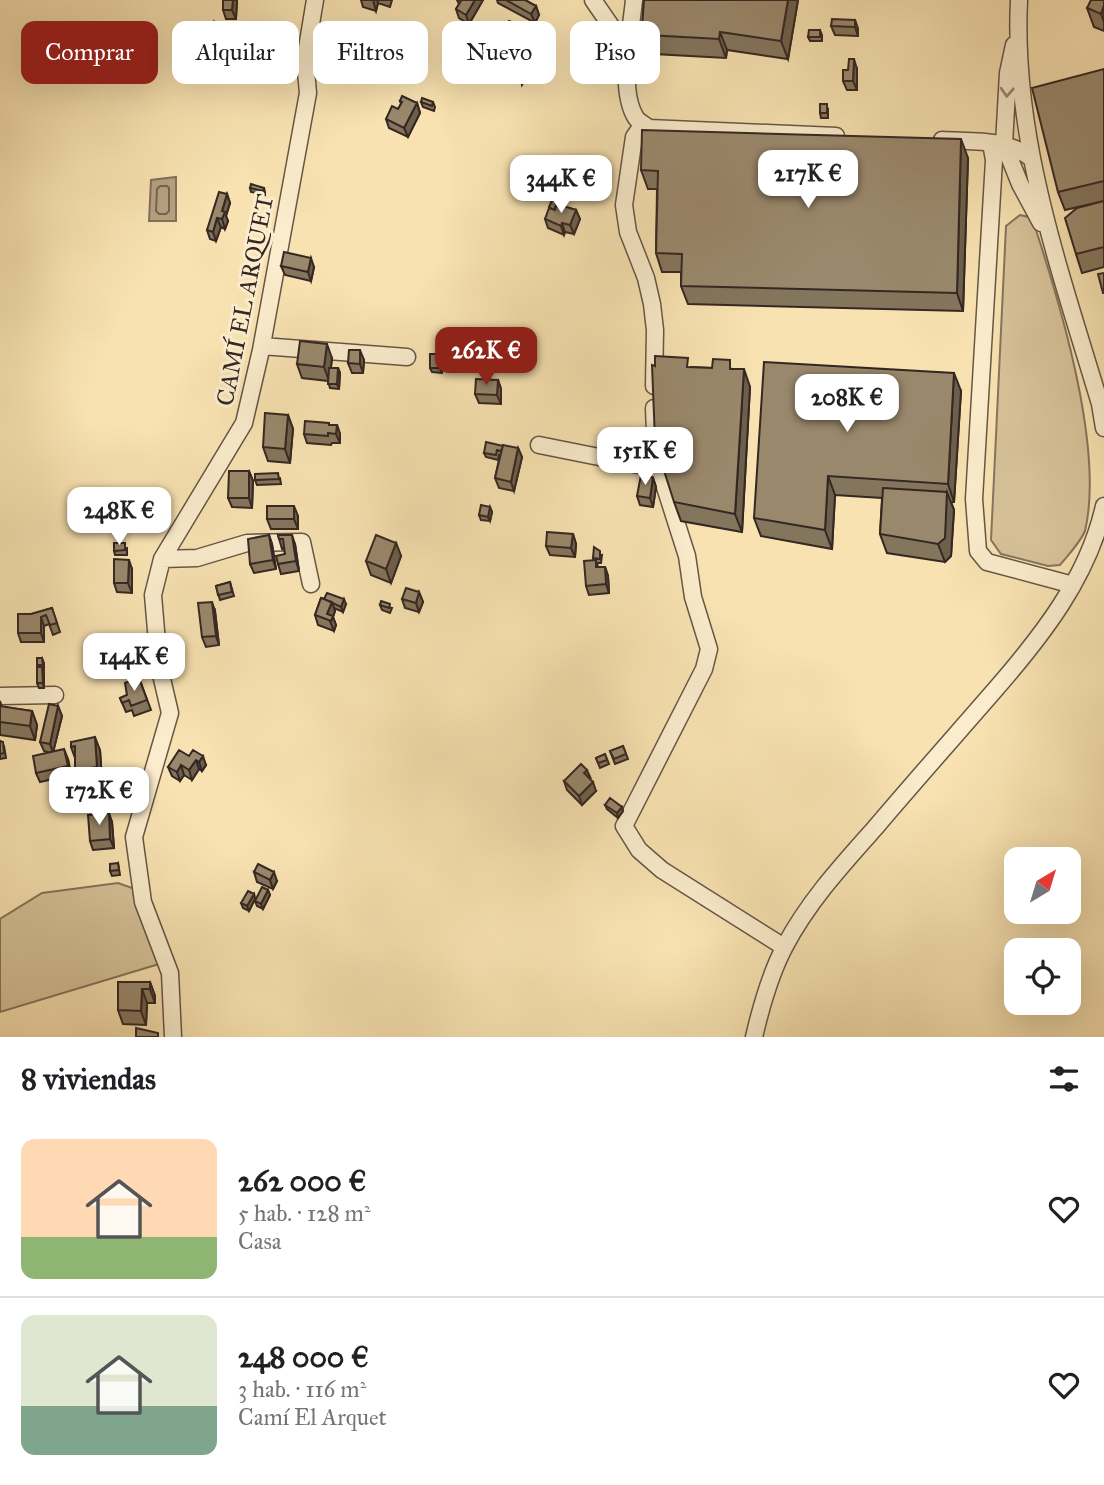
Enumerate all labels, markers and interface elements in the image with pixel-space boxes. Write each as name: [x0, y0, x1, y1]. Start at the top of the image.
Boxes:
chip: Comprar: [21, 21, 158, 84]
chip: Alquilar: [172, 21, 299, 84]
chip: Filtros: [313, 21, 428, 84]
chip: Nuevo: [442, 21, 556, 84]
chip: Piso: [570, 21, 660, 84]
one-way arrow: [999, 87, 1014, 98]
pin: 217K €: [751, 150, 865, 210]
pin: 344K €: [504, 156, 618, 215]
text: 217K €: [774, 159, 842, 187]
text: 344K €: [526, 164, 596, 192]
street label: CAMÍ EL ARQUET: [210, 192, 280, 408]
pin: 262K €: [429, 328, 543, 387]
text: 262K €: [451, 336, 521, 364]
pin: 208K €: [790, 374, 904, 434]
text: 208K €: [811, 383, 883, 411]
pin: 151K €: [588, 428, 702, 487]
text: 151K €: [613, 436, 677, 464]
pin: 248K €: [62, 488, 176, 547]
text: 248K €: [83, 496, 155, 524]
pin: 144K €: [77, 634, 191, 693]
text: 144K €: [99, 642, 169, 670]
pin: 172K €: [42, 768, 156, 827]
text: 172K €: [65, 776, 133, 804]
north arrow: [1004, 847, 1082, 924]
map controls: [1004, 847, 1081, 1015]
button: locate: [1004, 938, 1081, 1015]
icon: filters: [1045, 1060, 1083, 1098]
text: 8 viviendas: [21, 1061, 156, 1097]
text: 262 000 €: [238, 1163, 366, 1199]
icon: home: [77, 1167, 161, 1251]
icon: heart: [1045, 1190, 1083, 1228]
text: 5 hab. · 128 m²: [238, 1199, 371, 1227]
text: Casa: [238, 1227, 282, 1255]
text: 248 000 €: [238, 1339, 369, 1375]
icon: home: [77, 1343, 161, 1427]
icon: heart: [1045, 1366, 1083, 1404]
text: 3 hab. · 116 m²: [238, 1375, 366, 1403]
text: Camí El Arquet: [238, 1403, 387, 1431]

